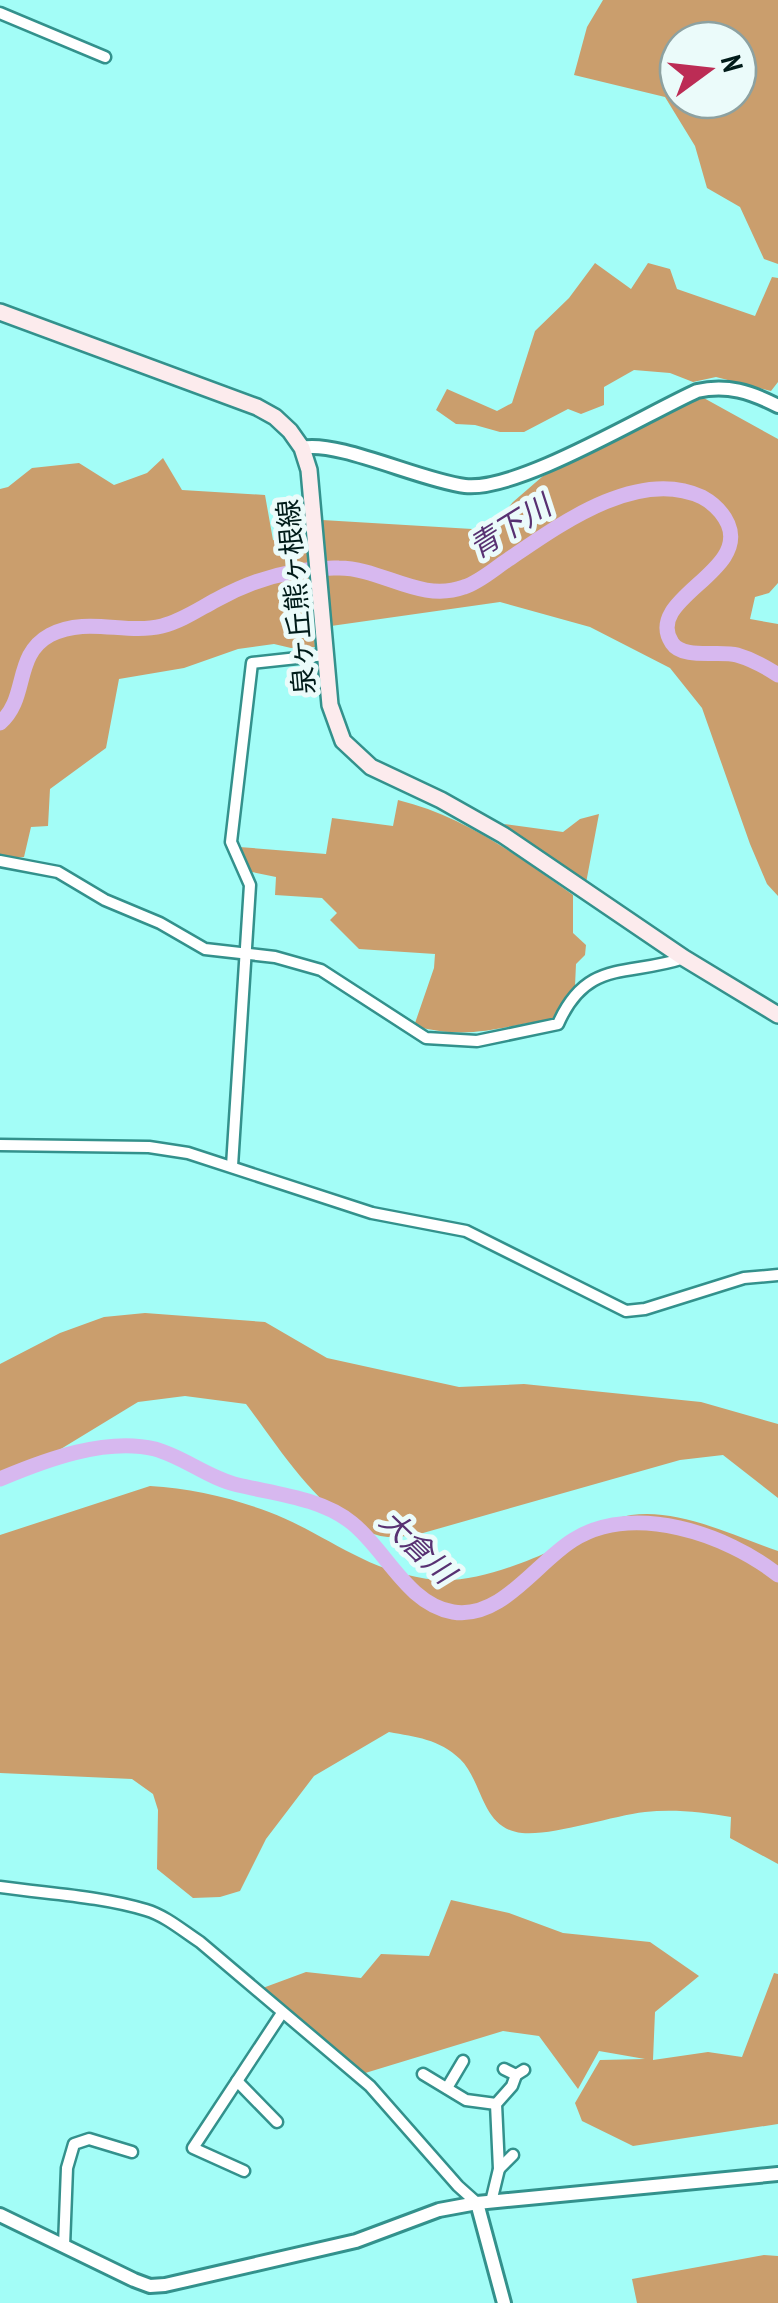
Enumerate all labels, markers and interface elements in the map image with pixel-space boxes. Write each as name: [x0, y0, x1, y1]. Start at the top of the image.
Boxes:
north arrow: [658, 20, 758, 120]
text: N: [713, 51, 752, 75]
water label: 青下川: [461, 484, 560, 566]
street label: 泉ヶ丘熊ヶ根線: [269, 498, 322, 696]
water label: 大倉川: [372, 1501, 466, 1593]

